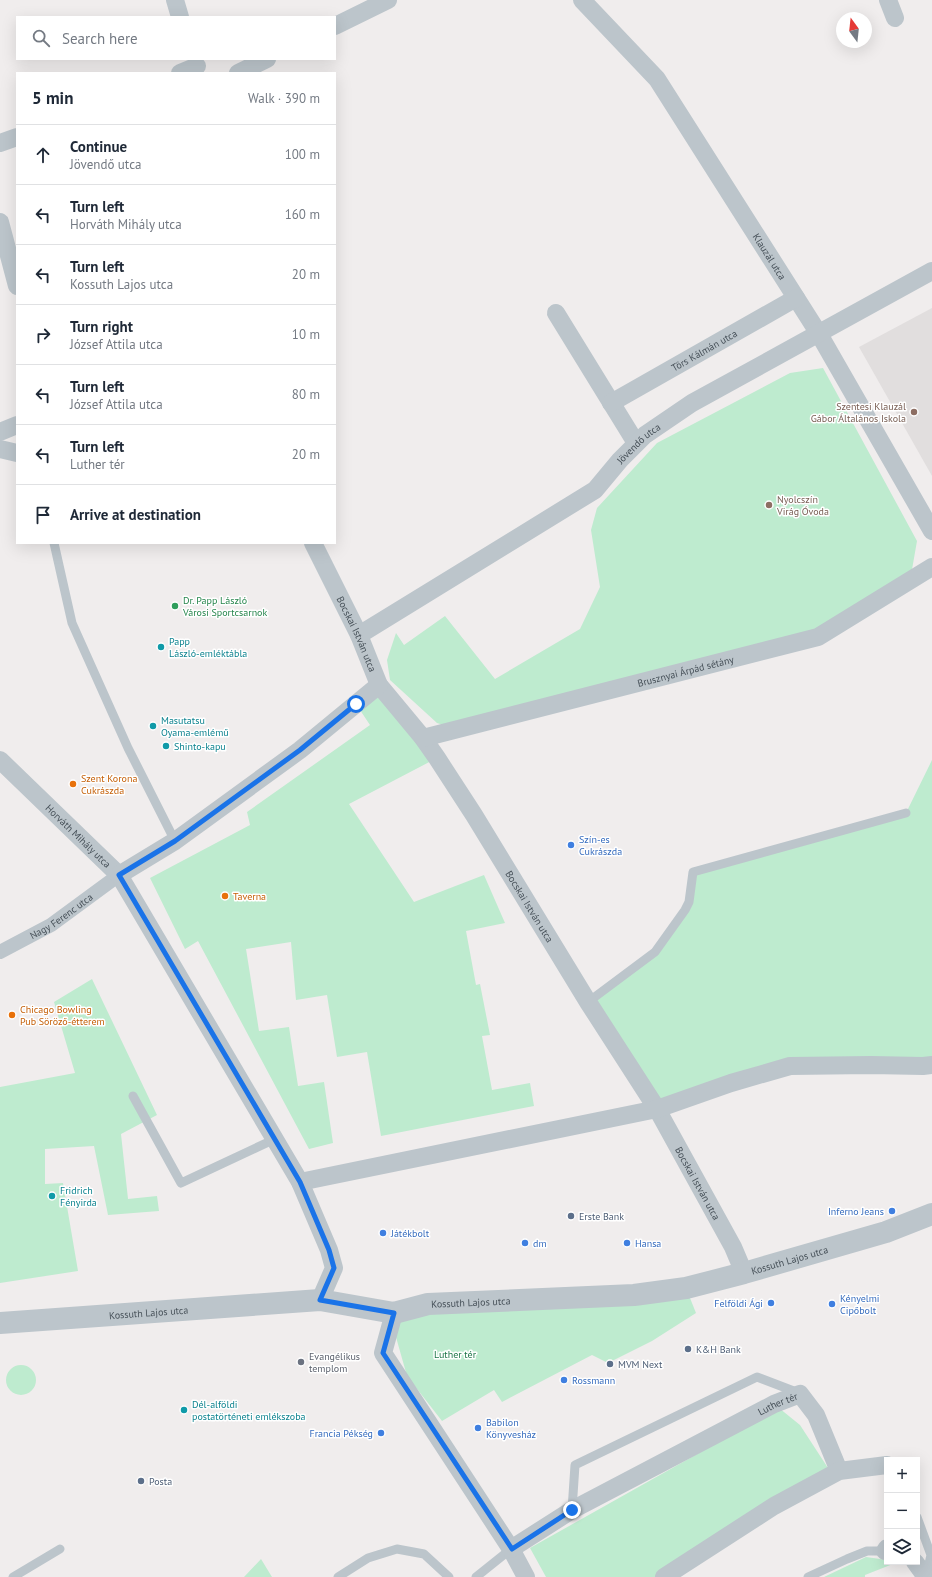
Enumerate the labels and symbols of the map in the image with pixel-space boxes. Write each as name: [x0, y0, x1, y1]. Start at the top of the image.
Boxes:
north arrow: [836, 12, 872, 48]
street label: Klauzál utca: [750, 231, 789, 282]
street label: Törs Kálmán utca: [669, 327, 740, 374]
place label: Szentesi Klauzál Gábor Általános Iskola: [811, 400, 906, 425]
marker: Szentesi Klauzál Gábor Általános Iskola: [909, 407, 919, 417]
street label: Jövendő utca: [613, 420, 663, 467]
place label: Nyolcszín Virág Óvoda: [776, 493, 829, 518]
marker: Nyolcszín Virág Óvoda: [764, 500, 774, 510]
place label: Dr. Papp László Városi Sportcsarnok: [182, 594, 267, 619]
street label: Bocskai István utca: [334, 594, 379, 674]
marker: Dr. Papp László Városi Sportcsarnok: [170, 601, 180, 611]
place label: Papp László-emléktábla: [169, 635, 247, 660]
marker: Papp László-emléktábla: [156, 642, 166, 652]
street label: Brusznyai Árpád sétány: [636, 653, 736, 690]
route start: [347, 695, 365, 713]
place label: Masutatsu Oyama-emlémű: [161, 714, 229, 739]
marker: Masutatsu Oyama-emlémű: [148, 721, 158, 731]
place label: Shinto-kapu: [174, 740, 226, 753]
marker: Shinto-kapu: [161, 741, 171, 751]
place label: Szent Korona Cukrászda: [81, 772, 137, 797]
marker: Szent Korona Cukrászda: [68, 779, 78, 789]
street label: Horváth Mihály utca: [43, 802, 113, 871]
place label: Szín-es Cukrászda: [579, 833, 622, 858]
marker: Szín-es Cukrászda: [566, 840, 576, 850]
street label: Bocskai István utca: [502, 868, 556, 945]
place label: Taverna: [233, 890, 266, 903]
street label: Nagy Ferenc utca: [27, 891, 95, 942]
marker: Taverna: [220, 891, 230, 901]
place label: Chicago Bowling Pub Söröző-étterem: [20, 1003, 105, 1028]
marker: Chicago Bowling Pub Söröző-étterem: [7, 1010, 17, 1020]
street label: Bocskai István utca: [672, 1145, 723, 1222]
place label: Fridrich Fényirda: [60, 1184, 97, 1209]
marker: Fridrich Fényirda: [47, 1191, 57, 1201]
place label: Inferno Jeans: [828, 1205, 884, 1218]
marker: Inferno Jeans: [887, 1206, 897, 1216]
place label: Erste Bank: [579, 1210, 624, 1223]
marker: Erste Bank: [566, 1211, 576, 1221]
place label: Játékbolt: [390, 1227, 430, 1240]
marker: Játékbolt: [378, 1228, 388, 1238]
place label: dm: [533, 1237, 547, 1250]
place label: Hansa: [635, 1237, 661, 1250]
marker: dm: [520, 1238, 530, 1248]
marker: Hansa: [622, 1238, 632, 1248]
street label: Kossuth Lajos utca: [750, 1243, 830, 1278]
place label: Kényelmi Cipőbolt: [840, 1292, 880, 1317]
street label: Kossuth Lajos utca: [431, 1294, 511, 1311]
place label: Felföldi Ági: [714, 1297, 763, 1310]
marker: Felföldi Ági: [766, 1298, 776, 1308]
marker: Kényelmi Cipőbolt: [827, 1299, 837, 1309]
street label: Kossuth Lajos utca: [109, 1303, 189, 1322]
place label: K&H Bank: [696, 1343, 741, 1356]
marker: K&H Bank: [683, 1344, 693, 1354]
park label: Luther tér: [434, 1348, 477, 1361]
place label: Evangélikus templom: [309, 1350, 360, 1375]
marker: Evangélikus templom: [296, 1357, 306, 1367]
place label: MVM Next: [618, 1358, 663, 1371]
marker: MVM Next: [605, 1359, 615, 1369]
place label: Rossmann: [572, 1374, 615, 1387]
marker: Rossmann: [559, 1375, 569, 1385]
street label: Luther tér: [756, 1389, 800, 1418]
place label: Dél-alföldi postatörténeti emlékszoba: [192, 1398, 306, 1423]
marker: Dél-alföldi postatörténeti emlékszoba: [179, 1405, 189, 1415]
place label: Babilon Könyvesház: [486, 1416, 536, 1441]
marker: Babilon Könyvesház: [473, 1423, 483, 1433]
place label: Francia Pékség: [310, 1427, 373, 1440]
marker: Francia Pékség: [376, 1428, 386, 1438]
place label: Posta: [149, 1475, 172, 1488]
marker: Posta: [136, 1476, 146, 1486]
route end: [563, 1501, 581, 1519]

